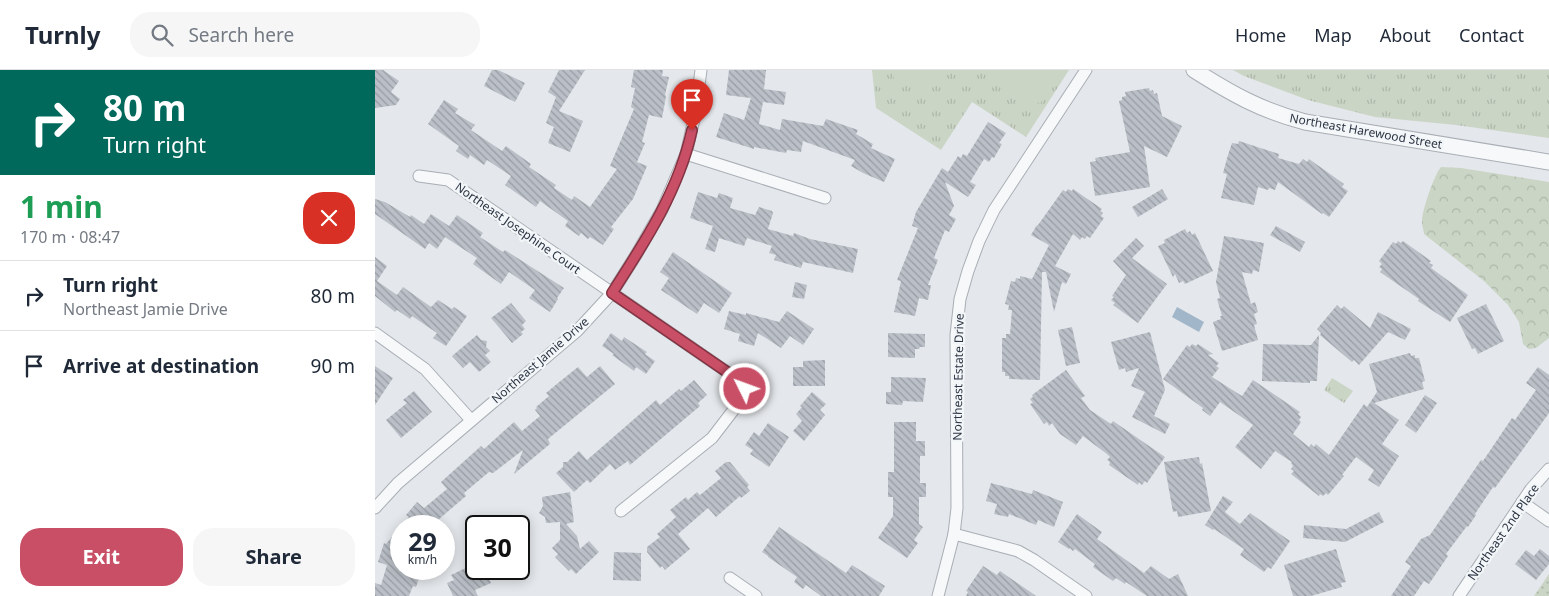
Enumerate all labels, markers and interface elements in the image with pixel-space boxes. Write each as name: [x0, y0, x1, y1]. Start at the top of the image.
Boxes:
search box: [130, 12, 480, 57]
text: Turnly: [25, 18, 100, 51]
icon: search: [148, 21, 176, 49]
text: Search here: [188, 22, 294, 48]
text: Home: [1235, 23, 1286, 47]
text: Map: [1314, 23, 1352, 47]
text: About: [1380, 23, 1431, 47]
text: Contact: [1459, 23, 1524, 47]
pin: [671, 79, 713, 130]
text: 80 m: [103, 84, 186, 131]
icon: arrive: [678, 86, 706, 114]
icon: right: [20, 90, 85, 155]
street label: Northeast Harewood Street: [1288, 109, 1444, 153]
text: Turn right: [103, 129, 206, 159]
street label: Northeast Josephine Court: [452, 178, 585, 278]
text: 1 min: [20, 186, 103, 227]
button: close: [303, 192, 355, 244]
text: 170 m · 08:47: [20, 226, 120, 248]
text: Turn right: [63, 272, 158, 298]
icon: right: [20, 282, 48, 310]
text: 80 m: [311, 283, 355, 309]
text: Northeast Jamie Drive: [63, 298, 228, 320]
street label: Northeast Jamie Drive: [488, 313, 592, 407]
street label: Northeast Estate Drive: [948, 313, 968, 441]
icon: arrive: [20, 352, 48, 380]
text: Arrive at destination: [63, 353, 259, 379]
text: 90 m: [311, 353, 355, 379]
position arrow: [718, 362, 770, 414]
street label: Northeast 2nd Place: [1463, 480, 1543, 584]
speed limit sign: 30: [465, 515, 530, 580]
text: 29: [408, 524, 437, 558]
button: Exit: [20, 528, 183, 586]
button: Share: [193, 528, 355, 586]
text: km/h: [408, 551, 437, 568]

